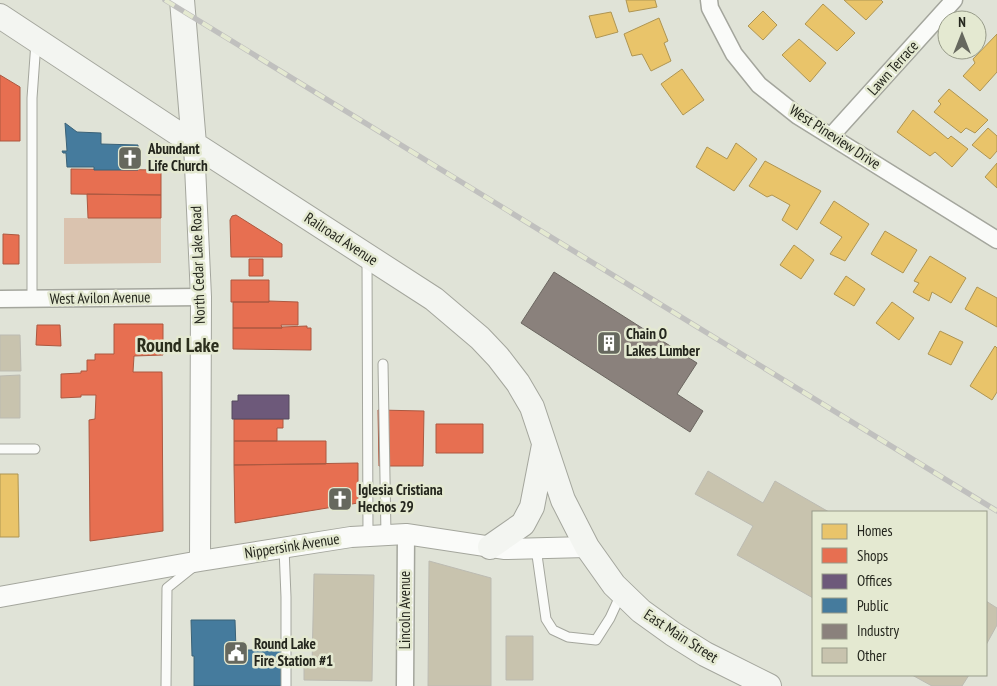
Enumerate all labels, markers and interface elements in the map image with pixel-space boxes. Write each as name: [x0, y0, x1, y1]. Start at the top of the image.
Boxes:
north arrow: [937, 10, 987, 60]
text: N: [958, 13, 966, 31]
street label: Lawn Terrace: [863, 36, 922, 99]
street label: West Pineview Drive: [786, 100, 884, 173]
place label: Abundant Life Church: [147, 139, 208, 175]
church icon: Abundant Life Church: [117, 145, 143, 171]
street label: North Cedar Lake Road: [186, 206, 209, 324]
street label: Railroad Avenue: [301, 208, 382, 269]
street label: West Avilon Avenue: [49, 287, 150, 308]
place label: Chain O Lakes Lumber: [626, 324, 700, 360]
building icon: Chain O Lakes Lumber: [596, 330, 622, 356]
district label: Round Lake: [137, 332, 219, 358]
place label: Iglesia Cristiana Hechos 29: [358, 480, 443, 516]
church icon: Iglesia Cristiana Hechos 29: [327, 486, 353, 512]
legend: [812, 511, 987, 676]
text: Homes: [857, 521, 893, 540]
street label: Nippersink Avenue: [243, 529, 341, 562]
text: Shops: [857, 546, 888, 565]
street label: Lincoln Avenue: [395, 571, 414, 649]
text: Offices: [857, 571, 892, 590]
text: Public: [857, 596, 889, 615]
street label: East Main Street: [641, 605, 722, 667]
text: Industry: [857, 621, 899, 640]
place label: Round Lake Fire Station #1: [254, 634, 333, 670]
public building icon: Round Lake Fire Station #1: [223, 640, 249, 666]
text: Other: [857, 646, 887, 665]

